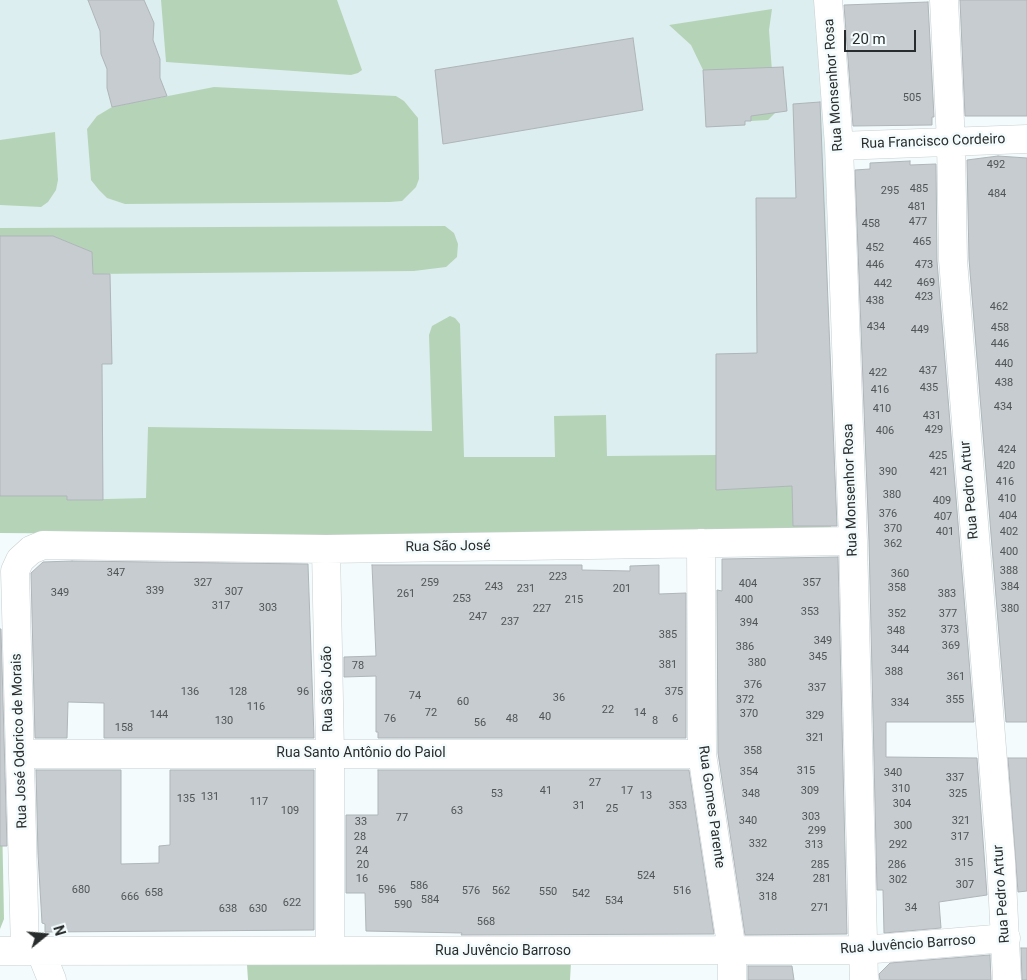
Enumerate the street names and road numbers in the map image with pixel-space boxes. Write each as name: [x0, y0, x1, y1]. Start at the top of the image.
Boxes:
street label: Rua Monsenhor Rosa: [821, 18, 847, 152]
street label: Rua Francisco Cordeiro: [860, 131, 1006, 153]
street label: Rua Monsenhor Rosa: [840, 423, 862, 557]
street label: Rua Pedro Artur: [957, 440, 983, 540]
street label: Rua São José: [405, 538, 491, 556]
street label: Rua São João: [319, 646, 337, 732]
street label: Rua José Odorico de Morais: [9, 653, 31, 829]
street label: Rua Santo Antônio do Paiol: [276, 745, 446, 761]
street label: Rua Gomes Parente: [694, 745, 728, 869]
street label: Rua Pedro Artur: [990, 844, 1014, 944]
street label: Rua Juvêncio Barroso: [840, 932, 976, 958]
street label: Rua Juvêncio Barroso: [435, 943, 571, 959]

